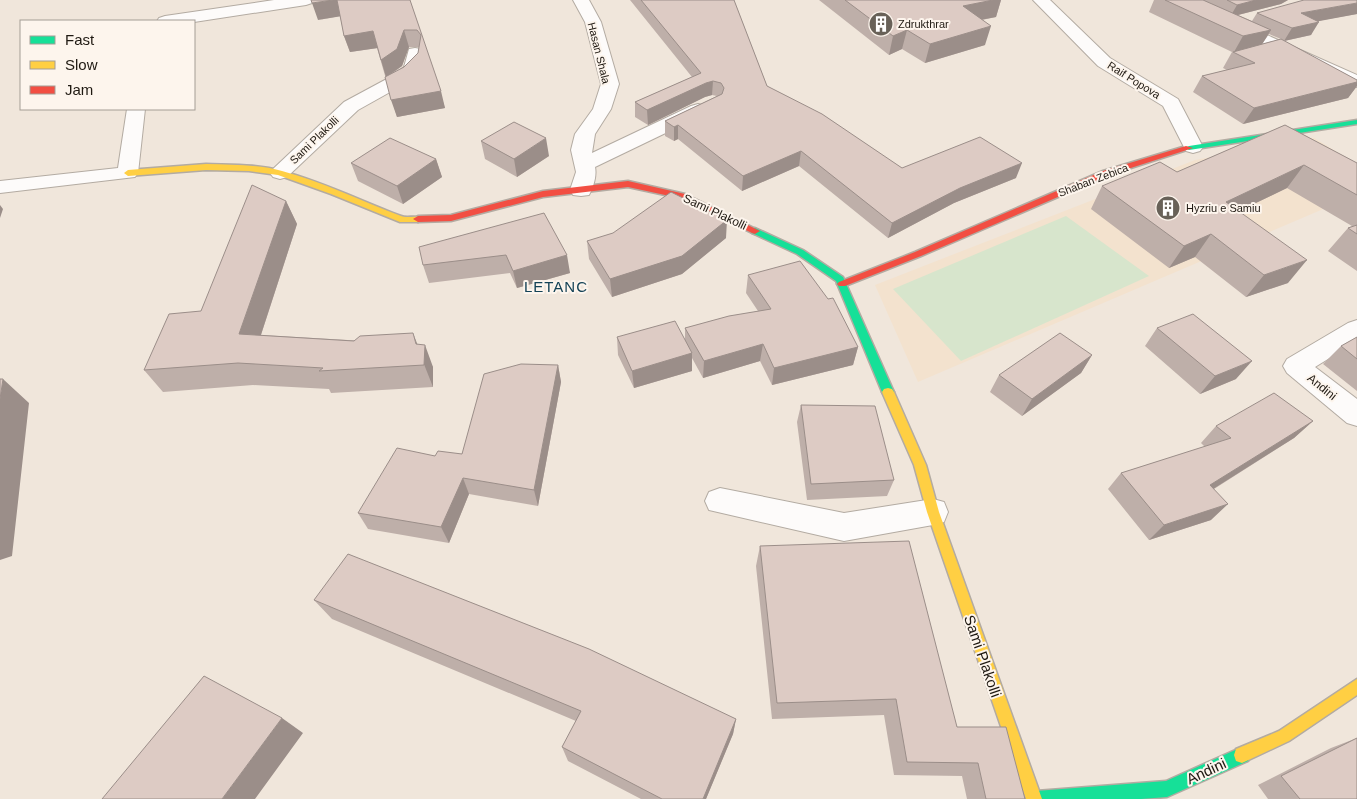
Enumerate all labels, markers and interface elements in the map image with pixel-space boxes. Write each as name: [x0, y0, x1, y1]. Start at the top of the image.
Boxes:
building icon: Zdrukthrar: [868, 11, 894, 37]
place label: Zdrukthrar: [898, 18, 949, 30]
legend: [20, 20, 195, 110]
street label: Hasan Shala: [586, 21, 613, 86]
text: Fast: [65, 31, 95, 48]
text: Slow: [65, 56, 98, 73]
street label: Raif Popova: [1105, 59, 1163, 101]
text: Jam: [65, 81, 93, 98]
street label: Sami Plakolli: [287, 114, 341, 166]
street label: Shaban Zebica: [1056, 161, 1131, 199]
street label: Sami Plakolli: [681, 191, 749, 233]
building icon: Hyzriu e Samiu: [1155, 195, 1181, 221]
place label: Hyzriu e Samiu: [1186, 202, 1261, 214]
district label: LETANC: [524, 278, 588, 295]
street label: Andini: [1305, 371, 1339, 403]
street label: Sami Plakolli: [961, 613, 1005, 699]
street label: Andini: [1184, 754, 1228, 788]

